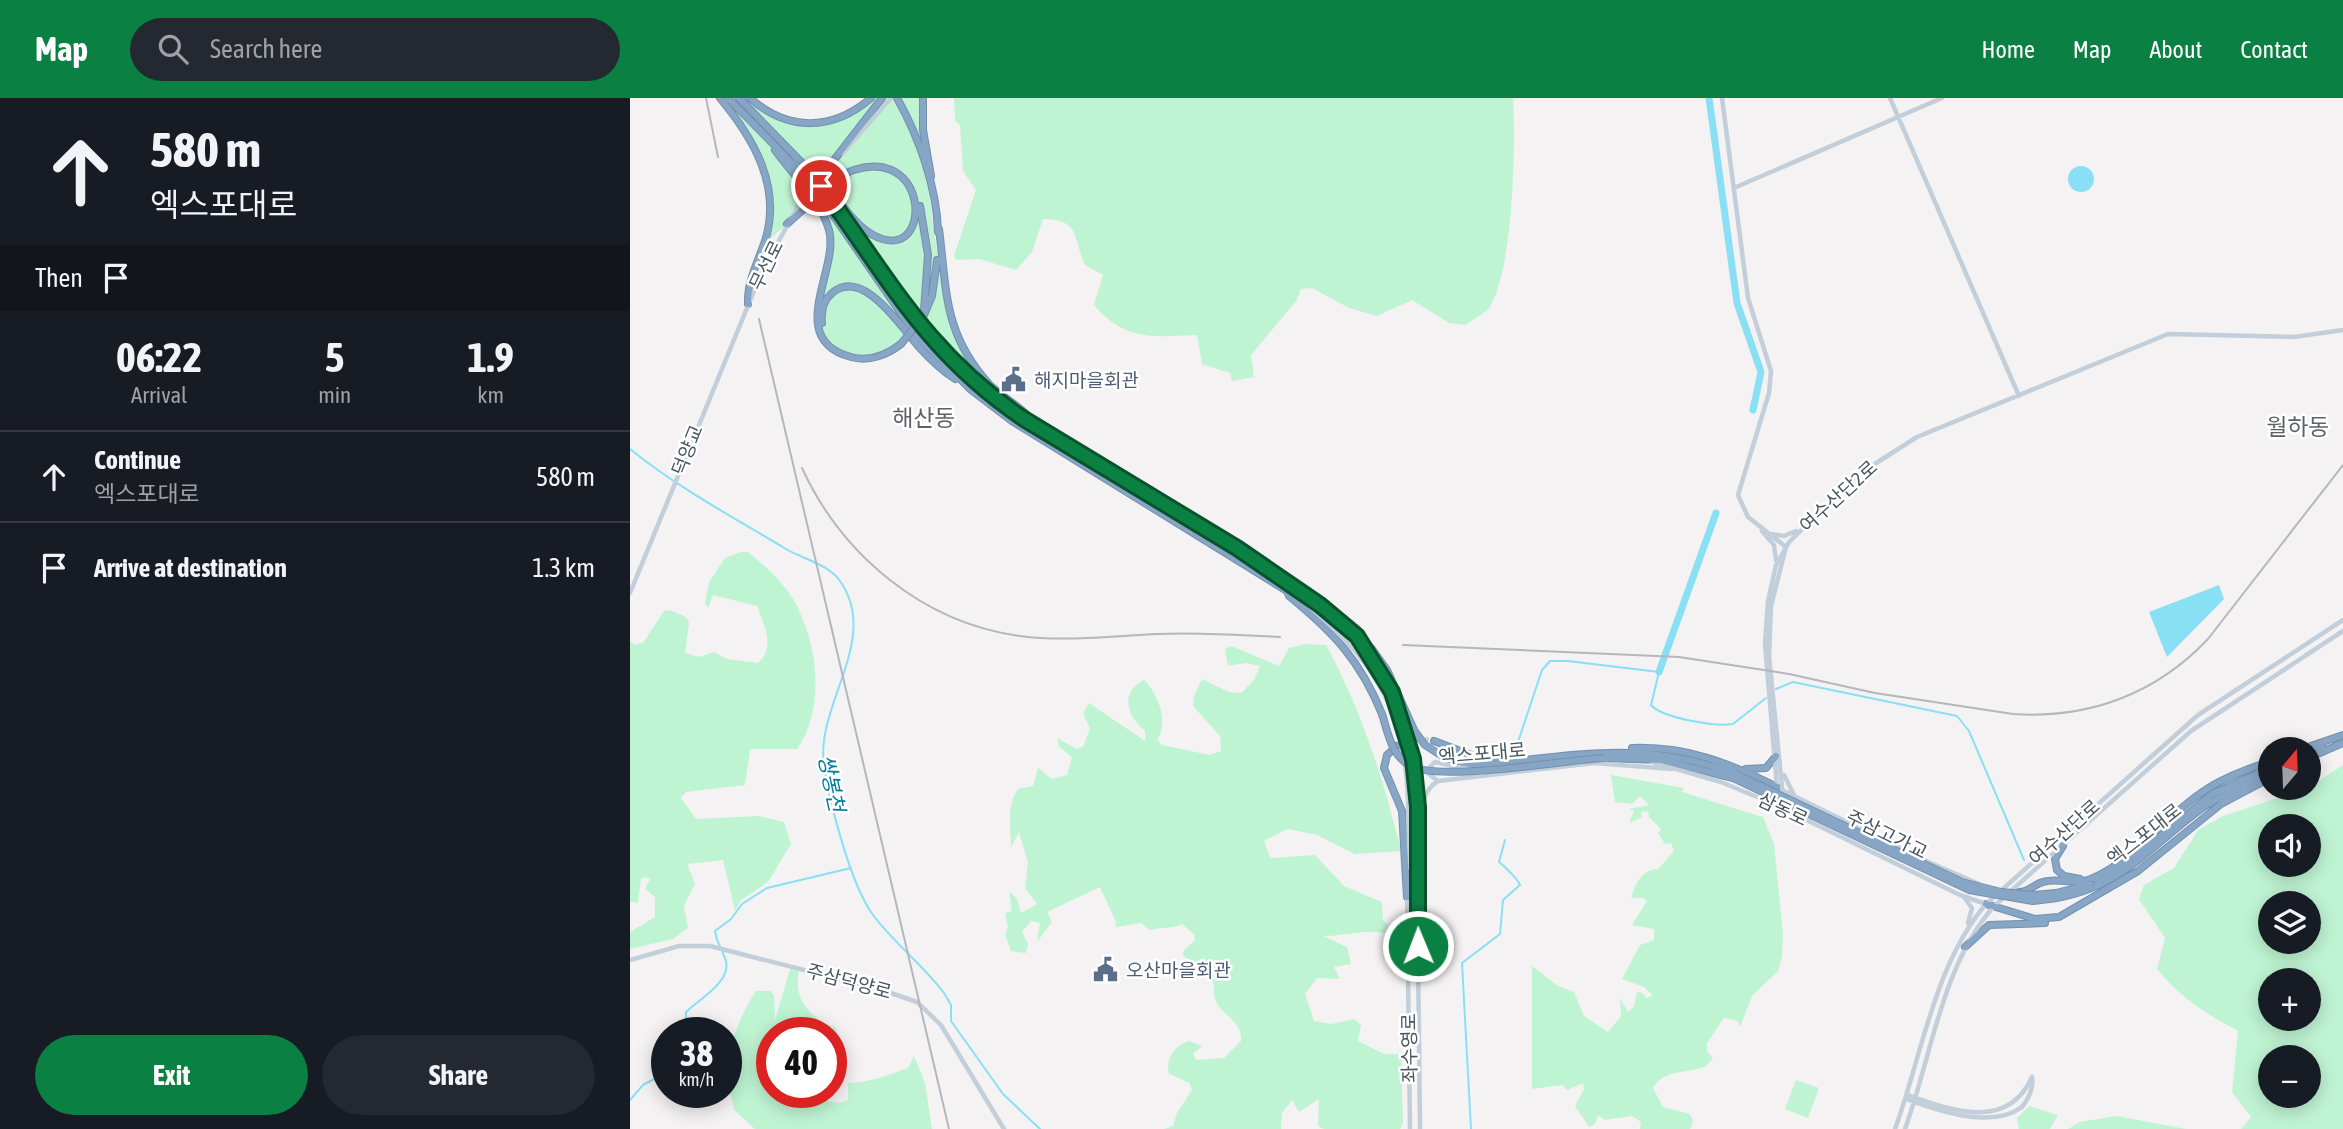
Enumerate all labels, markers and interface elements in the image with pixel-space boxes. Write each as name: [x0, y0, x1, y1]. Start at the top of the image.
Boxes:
search box: [130, 18, 620, 81]
text: Map: [35, 30, 88, 68]
icon: search: [154, 30, 192, 68]
text: Search here: [210, 34, 322, 64]
text: Home: [1981, 36, 2035, 63]
text: Map: [2073, 36, 2111, 63]
text: About: [2149, 36, 2202, 63]
text: Contact: [2240, 36, 2308, 63]
text: 580 m: [150, 121, 261, 177]
icon: ahead: [35, 126, 126, 217]
pin: [791, 156, 851, 216]
icon: arrive: [802, 167, 840, 205]
text: 엑스포대로: [150, 186, 297, 223]
street label: 무선로: [745, 237, 787, 293]
icon: arrive: [97, 259, 135, 297]
text: Then: [35, 263, 83, 293]
text: 06:22: [116, 333, 202, 381]
text: 5: [325, 333, 345, 381]
text: 1.9: [467, 333, 514, 381]
public building icon: 해지마을회관: [1000, 366, 1028, 394]
place label: 해지마을회관: [1034, 369, 1139, 391]
text: Arrival: [131, 382, 187, 408]
text: min: [318, 382, 351, 408]
text: km: [477, 382, 504, 408]
district label: 해산동: [892, 405, 956, 431]
district label: 월하동: [2266, 414, 2330, 440]
street label: 덕양교: [667, 422, 707, 478]
text: Continue: [94, 445, 181, 475]
street label: 여수산단2로: [1795, 456, 1881, 536]
icon: ahead: [35, 458, 73, 496]
text: 580 m: [536, 462, 595, 492]
text: 엑스포대로: [94, 481, 200, 507]
icon: arrive: [35, 549, 73, 587]
text: Arrive at destination: [94, 553, 287, 583]
text: 1.3 km: [532, 553, 595, 583]
north arrow: [2258, 737, 2320, 800]
map controls: [2258, 737, 2321, 1108]
street label: 엑스포대로: [1438, 738, 1526, 768]
water label: 쌍봉천: [814, 752, 850, 816]
street label: 삼동로: [1755, 788, 1811, 830]
street label: 여수산단로: [2024, 795, 2104, 869]
street label: 엑스포대로: [2103, 798, 2185, 870]
street label: 주삼고가교: [1843, 805, 1931, 863]
button: sound: [2258, 814, 2321, 877]
button: layers: [2258, 891, 2321, 954]
position arrow: [1381, 909, 1455, 983]
public building icon: 오산마을회관: [1092, 956, 1120, 984]
street label: 주삼덕양로: [804, 959, 894, 1003]
place label: 오산마을회관: [1126, 959, 1231, 981]
button: +: [2258, 968, 2321, 1031]
street label: 좌수영로: [1397, 1013, 1421, 1083]
speed limit sign: 40: [756, 1017, 847, 1108]
text: 38: [680, 1033, 713, 1073]
button: Exit: [35, 1035, 308, 1115]
button: Share: [322, 1035, 595, 1115]
button: −: [2258, 1045, 2321, 1108]
text: km/h: [679, 1069, 714, 1090]

